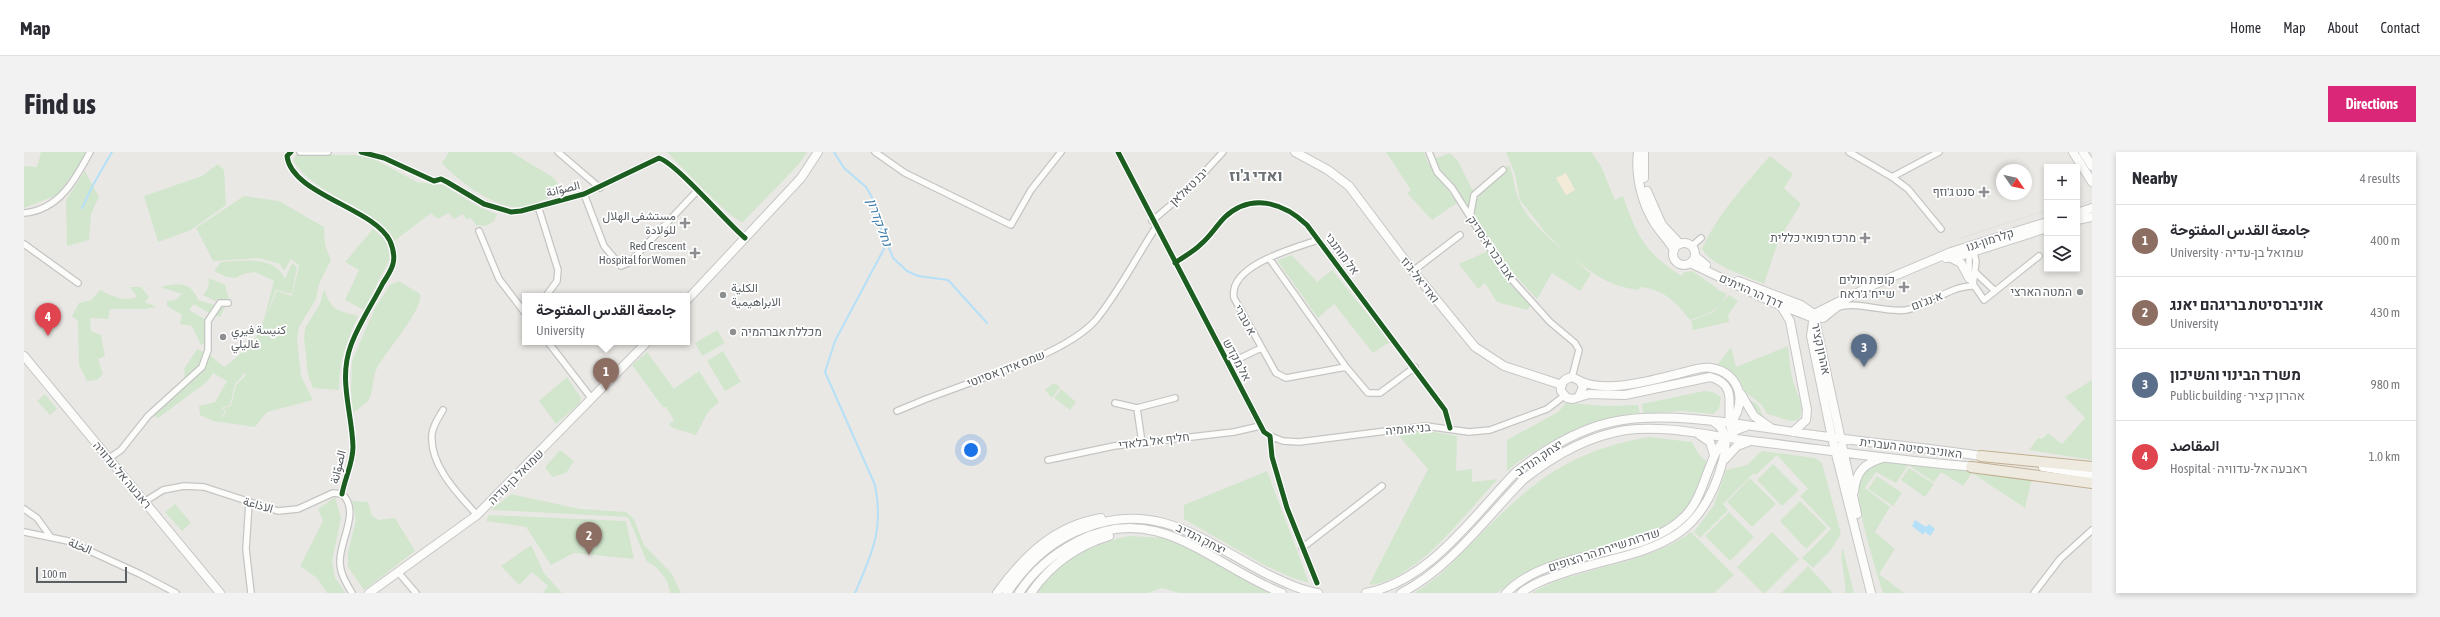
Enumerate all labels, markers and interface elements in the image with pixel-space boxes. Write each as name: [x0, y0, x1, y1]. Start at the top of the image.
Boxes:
text: Map: [20, 17, 51, 39]
text: Home: [2230, 20, 2261, 36]
text: Map: [2283, 20, 2306, 36]
text: About: [2328, 20, 2359, 36]
text: Contact: [2381, 20, 2420, 36]
button: Directions: [2328, 86, 2416, 122]
text: Find us: [24, 88, 96, 120]
north arrow: [1996, 164, 2032, 200]
map controls: [2044, 164, 2080, 272]
button: +: [2044, 164, 2080, 200]
street label: יבנ טאלאן: [1167, 165, 1211, 209]
district label: ואדי ג'וז: [1229, 166, 1283, 184]
text: Nearby: [2132, 168, 2178, 188]
text: 4 results: [2360, 171, 2400, 186]
street label: الصوّانة: [545, 178, 582, 201]
place label: סנט ג'וזף: [1932, 185, 1975, 199]
marker: סנט ג'וזף: [1978, 186, 1990, 198]
water label: נחל קדרון: [864, 196, 896, 249]
button: −: [2044, 200, 2080, 236]
place label: مستشفى الهلال للولادة: [603, 209, 676, 238]
street label: אבו בכר א-סדיק: [1464, 213, 1518, 283]
marker: مستشفى الهلال للولادة: [679, 217, 691, 229]
text: جامعة القدس المفتوحة: [2170, 221, 2310, 238]
street label: קלרמון-גנו: [1964, 226, 2016, 254]
street label: אל מותנבי: [1322, 230, 1362, 278]
place label: מרכז רפואי כללית: [1770, 231, 1856, 245]
marker: מרכז רפואי כללית: [1859, 232, 1871, 244]
text: 1: [2142, 233, 2148, 248]
text: 400 m: [2371, 233, 2400, 248]
button: layers: [2044, 236, 2080, 272]
place label: Red Crescent Hospital for Women: [599, 239, 687, 267]
text: University · שמואל בן-עדיה: [2170, 245, 2304, 260]
marker: Red Crescent Hospital for Women: [689, 247, 701, 259]
street label: ואדי אל-ג'וז: [1398, 254, 1442, 306]
street label: דרך הר הזיתים: [1717, 271, 1785, 311]
place label: קופת חולים שייח' ג'ראח: [1839, 273, 1895, 301]
place label: الكلية الابراهيمية: [731, 281, 781, 310]
marker: קופת חולים שייח' ג'ראח: [1898, 281, 1910, 293]
place label: המטה הארצי: [2010, 285, 2072, 299]
marker: המטה הארצי: [2075, 287, 2085, 297]
street label: א-נג'ום: [1909, 288, 1945, 313]
marker: الكلية الابراهيمية: [718, 290, 728, 300]
popup: [522, 293, 690, 345]
text: אוניברסיטת בריגהם יאנג: [2170, 296, 2324, 313]
text: جامعة القدس المفتوحة: [536, 301, 676, 318]
street label: א טברי: [1231, 302, 1259, 338]
pin: 4: [35, 303, 61, 336]
text: 2: [2142, 305, 2148, 320]
text: 430 m: [2371, 305, 2400, 320]
text: University: [2170, 316, 2219, 331]
street label: אהרון קציר: [1809, 322, 1833, 377]
place label: كنيسة فيري غاليلي: [231, 323, 286, 354]
text: University: [536, 323, 585, 338]
place label: מכללת אברהמיה: [741, 325, 822, 339]
marker: מכללת אברהמיה: [728, 327, 738, 337]
marker: كنيسة فيري غاليلي: [218, 332, 228, 342]
pin: 3: [1851, 334, 1877, 367]
street label: אל מקדש: [1220, 336, 1254, 384]
street label: שמס אידן אסיוטי: [965, 348, 1047, 390]
pin: 1: [593, 358, 619, 391]
text: משרד הבינוי והשיכון: [2170, 366, 2301, 383]
text: 3: [2142, 377, 2148, 392]
text: 980 m: [2371, 377, 2400, 392]
text: Public building · אהרון קציר: [2170, 388, 2305, 403]
street label: בני אומיה: [1385, 420, 1432, 438]
street label: חליף אל בלאדי: [1118, 430, 1190, 452]
street label: האוניברסיטה העברית: [1859, 435, 1963, 461]
street label: יצחק הנדיב: [1513, 437, 1565, 479]
text: المقاصد: [2170, 437, 2219, 454]
street label: ראבעה אל-עדוויה: [90, 439, 154, 511]
your location: [961, 440, 981, 460]
street label: שמואל בן-עדיה: [485, 446, 547, 508]
street label: الصوّانة: [327, 449, 350, 486]
text: 4: [2142, 449, 2148, 464]
text: 1.0 km: [2369, 449, 2400, 464]
text: Hospital · ראבעה אל-עדוויה: [2170, 461, 2307, 476]
street label: الاذاعة: [241, 494, 275, 516]
street label: יצחק הנדיב: [1174, 520, 1228, 558]
pin: 2: [576, 522, 602, 555]
street label: שדרות שיירת הר הצופים: [1546, 525, 1662, 575]
street label: الخلة: [66, 535, 94, 557]
scale bar: [36, 565, 127, 584]
text: 100 m: [42, 568, 67, 580]

